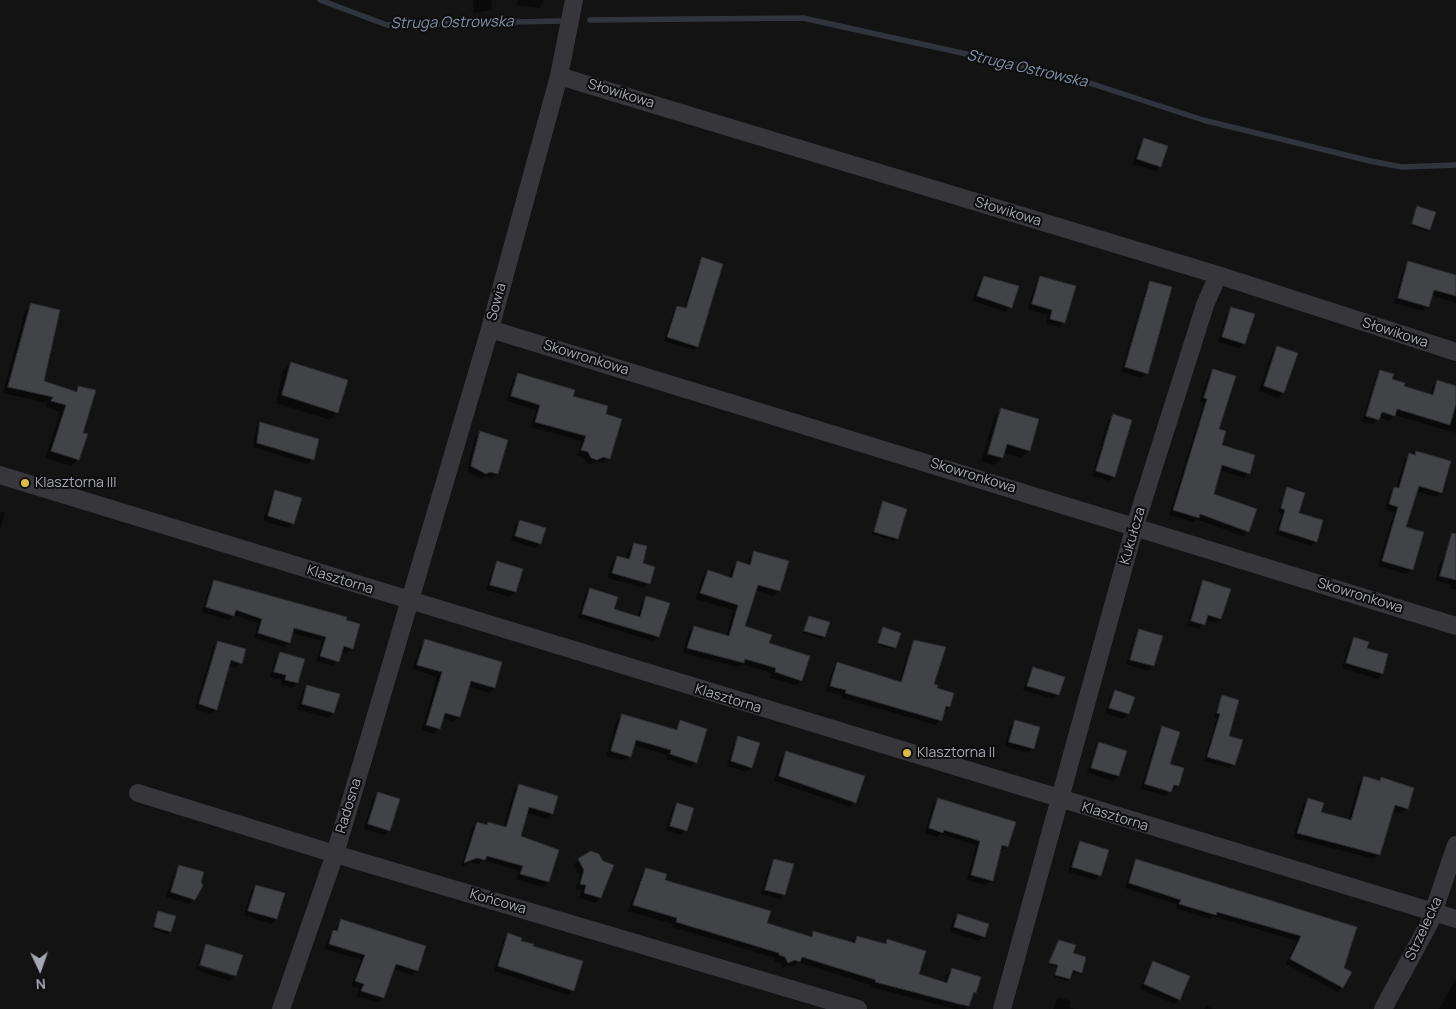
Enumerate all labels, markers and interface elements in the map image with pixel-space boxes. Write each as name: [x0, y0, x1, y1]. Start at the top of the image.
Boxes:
water label: Struga Ostrowska: [390, 13, 514, 33]
water label: Struga Ostrowska: [965, 46, 1089, 92]
street label: Słowikowa: [586, 76, 656, 112]
street label: Słowikowa: [973, 194, 1043, 230]
street label: Sowia: [484, 281, 510, 323]
street label: Słowikowa: [1360, 314, 1430, 352]
street label: Skowronkowa: [541, 337, 631, 379]
street label: Skowronkowa: [928, 455, 1018, 497]
place label: Klasztorna III: [35, 475, 116, 491]
marker: Klasztorna III: [19, 477, 31, 489]
street label: Kukułcza: [1117, 505, 1149, 567]
street label: Klasztorna: [305, 562, 375, 598]
street label: Skowronkowa: [1315, 575, 1405, 617]
street label: Klasztorna: [693, 681, 763, 717]
place label: Klasztorna II: [917, 745, 995, 761]
marker: Klasztorna II: [901, 747, 913, 759]
street label: Radosna: [333, 777, 365, 835]
street label: Klasztorna: [1080, 799, 1150, 835]
street label: Końcowa: [468, 886, 528, 918]
street label: Strzelecka: [1402, 895, 1446, 963]
north arrow: [15, 944, 65, 994]
text: N: [35, 975, 46, 994]

